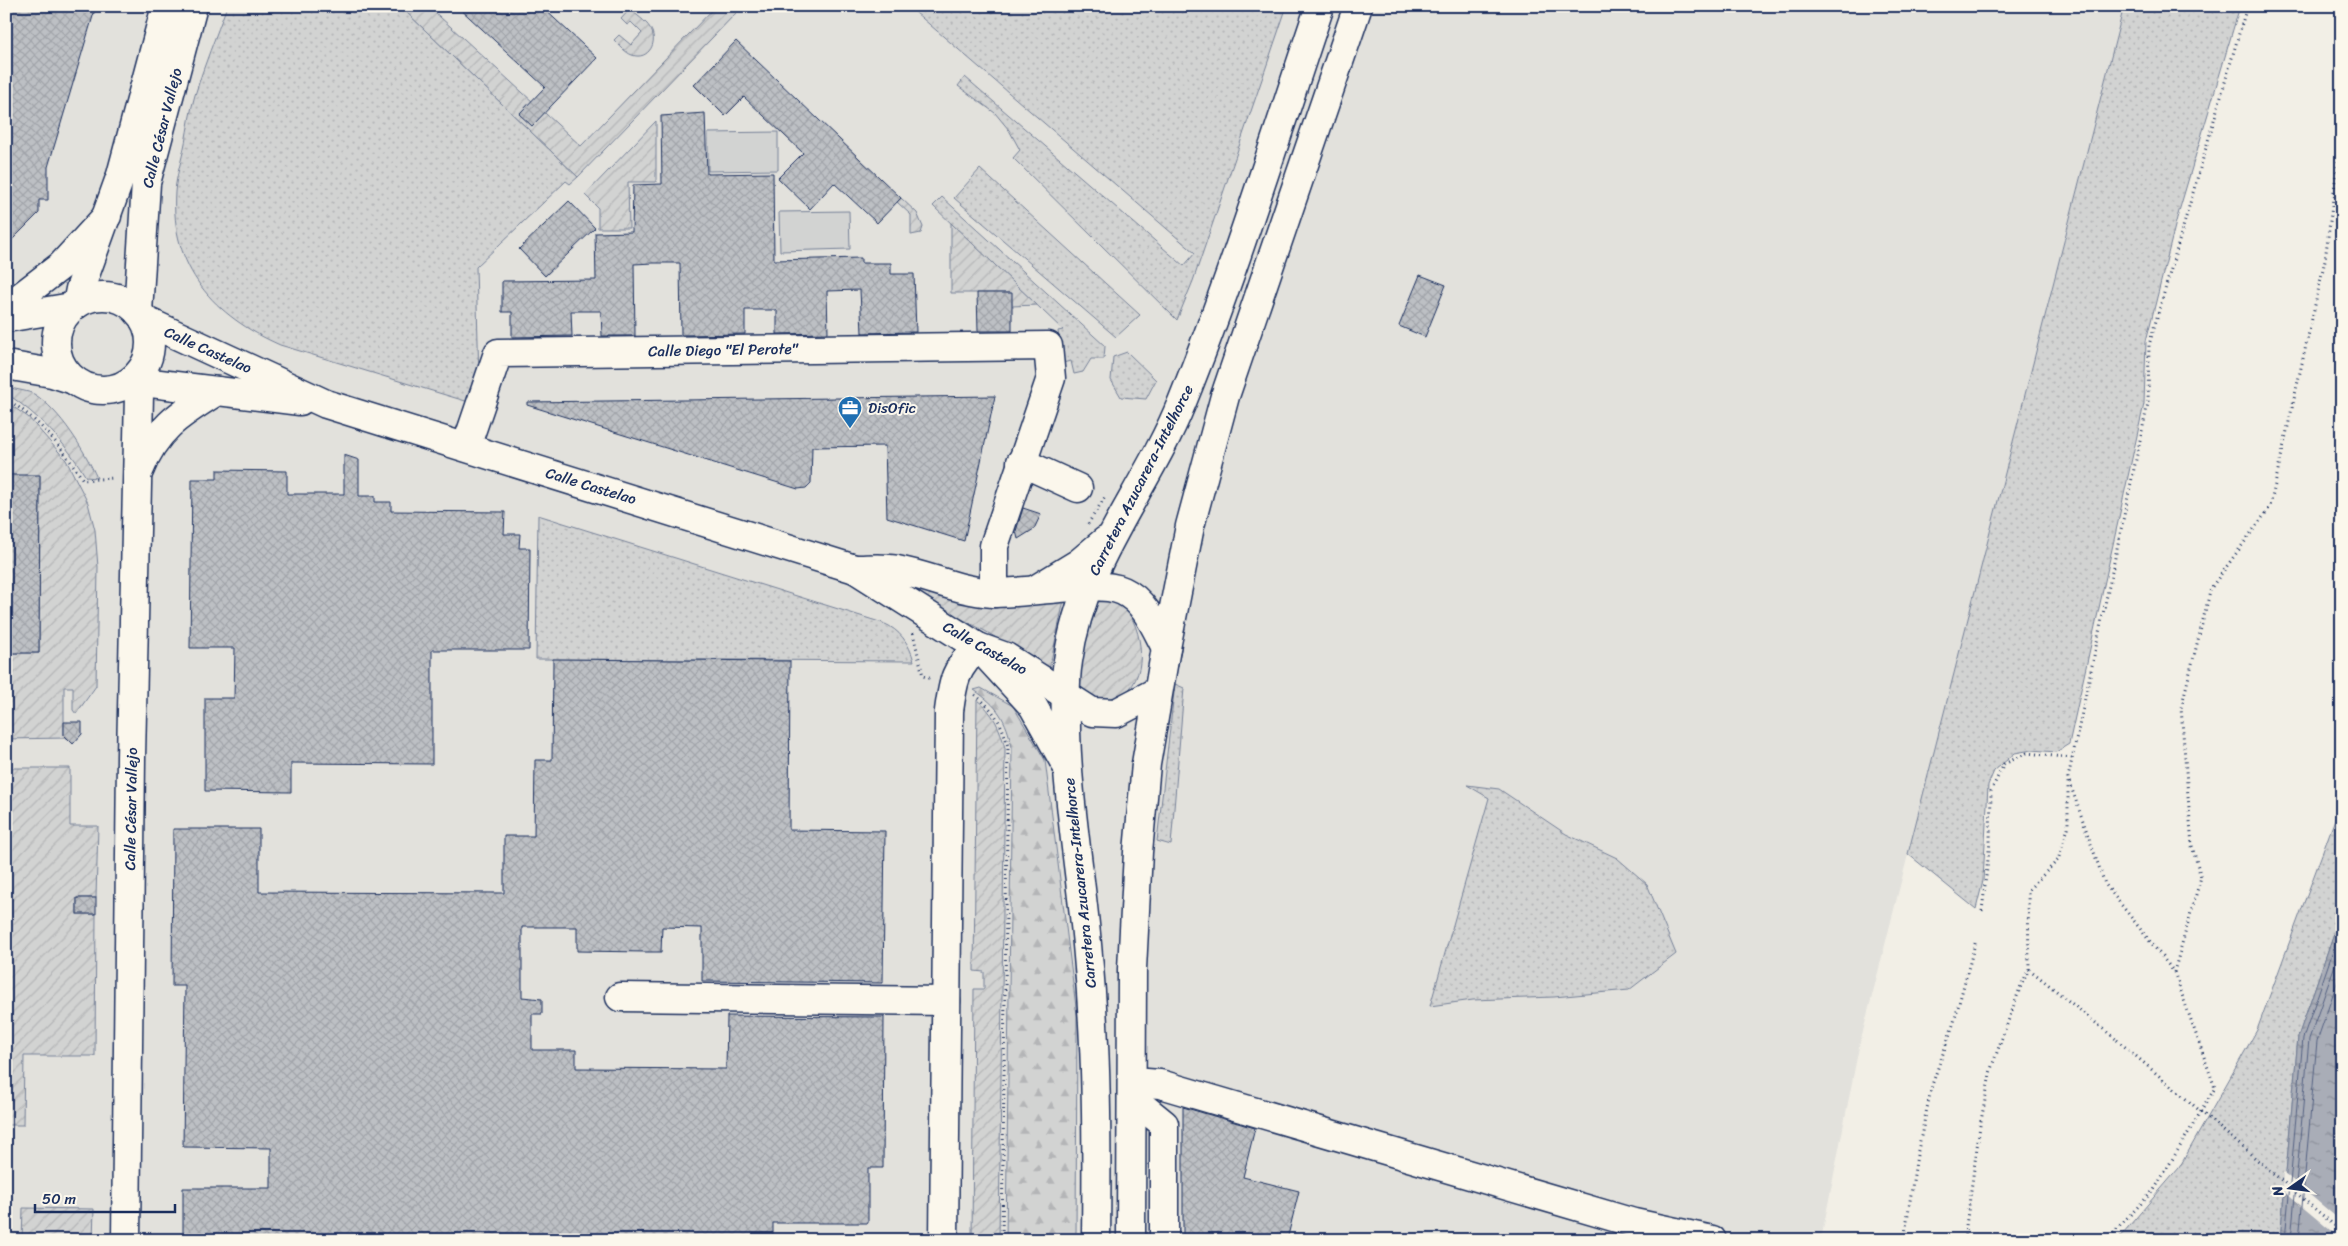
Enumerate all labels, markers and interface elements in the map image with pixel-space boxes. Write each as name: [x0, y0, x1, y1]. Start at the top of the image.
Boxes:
street label: Calle César Vallejo: [135, 65, 190, 191]
street label: Calle Castelao: [160, 319, 257, 381]
street label: Calle Diego "El Perote": [648, 336, 799, 364]
street label: Carretera Azucarera-Intelhorce: [1081, 380, 1201, 580]
office icon: DisOfic: [837, 395, 863, 429]
place label: DisOfic: [868, 395, 916, 421]
street label: Calle Castelao: [542, 460, 640, 512]
street label: Calle Castelao: [938, 614, 1033, 682]
street label: Calle César Vallejo: [117, 747, 145, 871]
street label: Carretera Azucarera-Intelhorce: [1056, 776, 1104, 989]
north arrow: [2266, 1164, 2316, 1214]
scale bar: [35, 1181, 175, 1213]
text: N: [2264, 1183, 2291, 1200]
text: 50 m: [42, 1186, 77, 1212]

